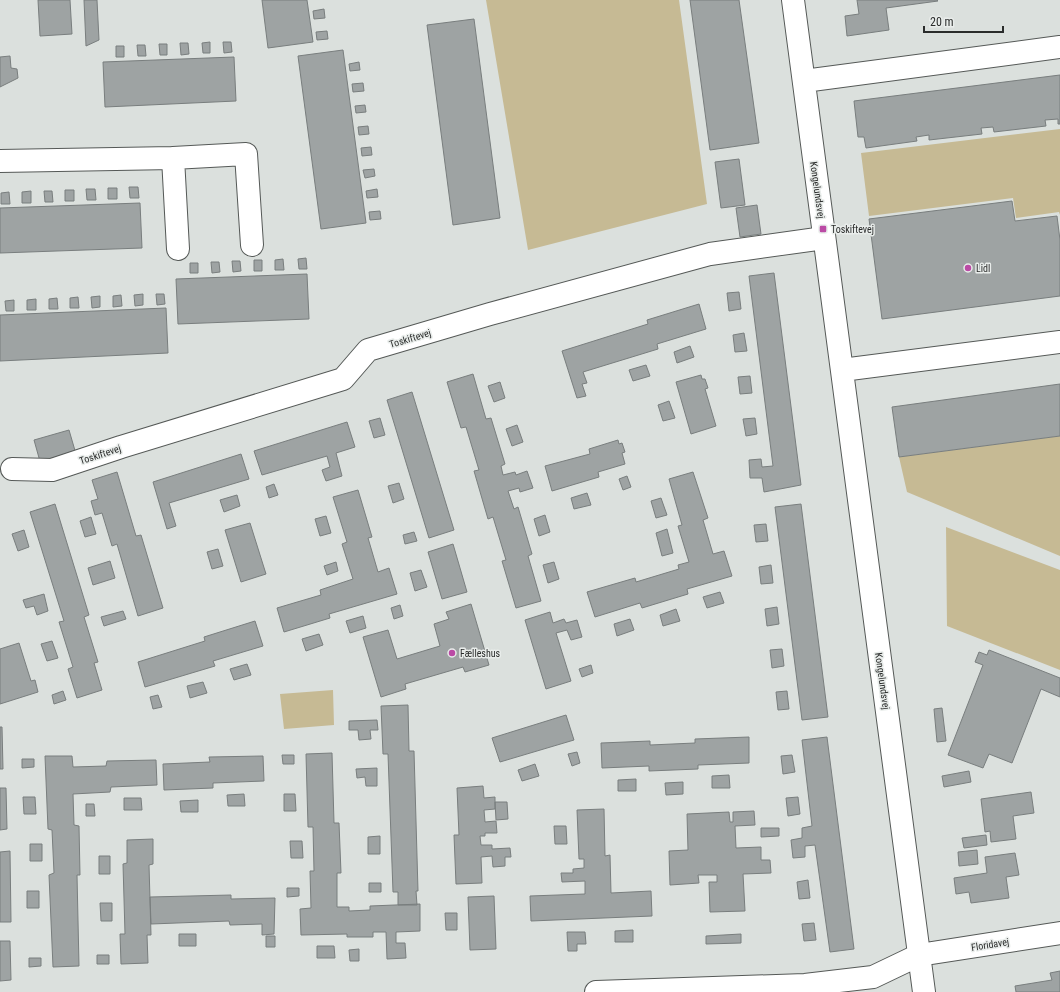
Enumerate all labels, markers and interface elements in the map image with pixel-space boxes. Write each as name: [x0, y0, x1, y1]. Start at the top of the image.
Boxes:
scale bar: [924, 8, 1003, 34]
text: 20 m: [930, 15, 954, 29]
street label: Kongelundsvej: [808, 161, 827, 219]
marker: Toskiftevej: [818, 224, 828, 234]
place label: Toskiftevej: [831, 224, 874, 235]
marker: Lidl: [963, 263, 973, 273]
place label: Lidl: [976, 263, 990, 274]
street label: Toskiftevej: [388, 327, 432, 350]
street label: Toskiftevej: [78, 443, 122, 466]
marker: Fælleshus: [447, 648, 457, 658]
place label: Fælleshus: [460, 648, 501, 659]
street label: Kongelundsvej: [873, 652, 892, 710]
street label: Floridavej: [970, 936, 1010, 953]

